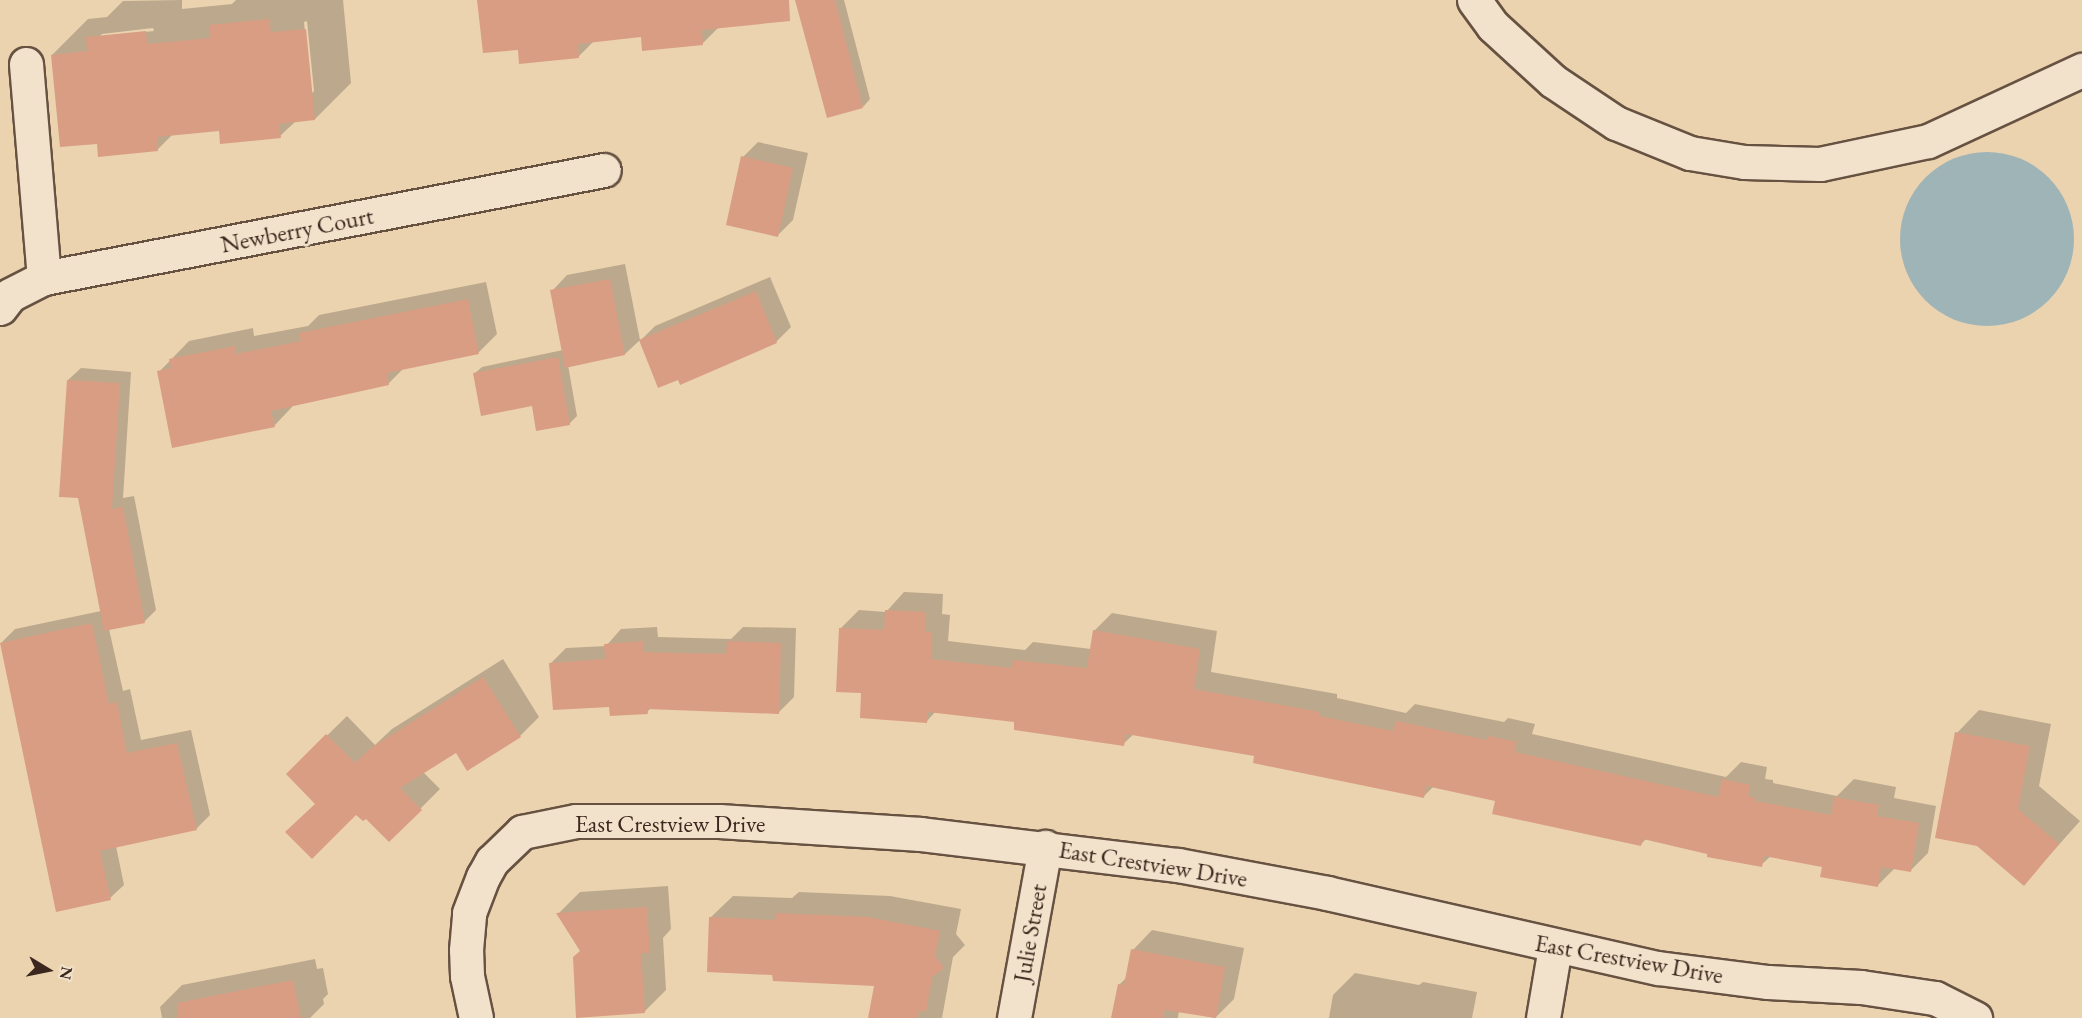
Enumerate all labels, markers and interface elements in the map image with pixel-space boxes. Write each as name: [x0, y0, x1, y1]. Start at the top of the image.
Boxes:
street label: Newberry Court: [218, 201, 376, 259]
street label: East Crestview Drive: [575, 810, 765, 838]
street label: East Crestview Drive: [1057, 835, 1249, 893]
street label: Julie Street: [1007, 882, 1053, 984]
street label: East Crestview Drive: [1533, 928, 1725, 990]
north arrow: [18, 940, 78, 1000]
text: N: [55, 965, 78, 981]

